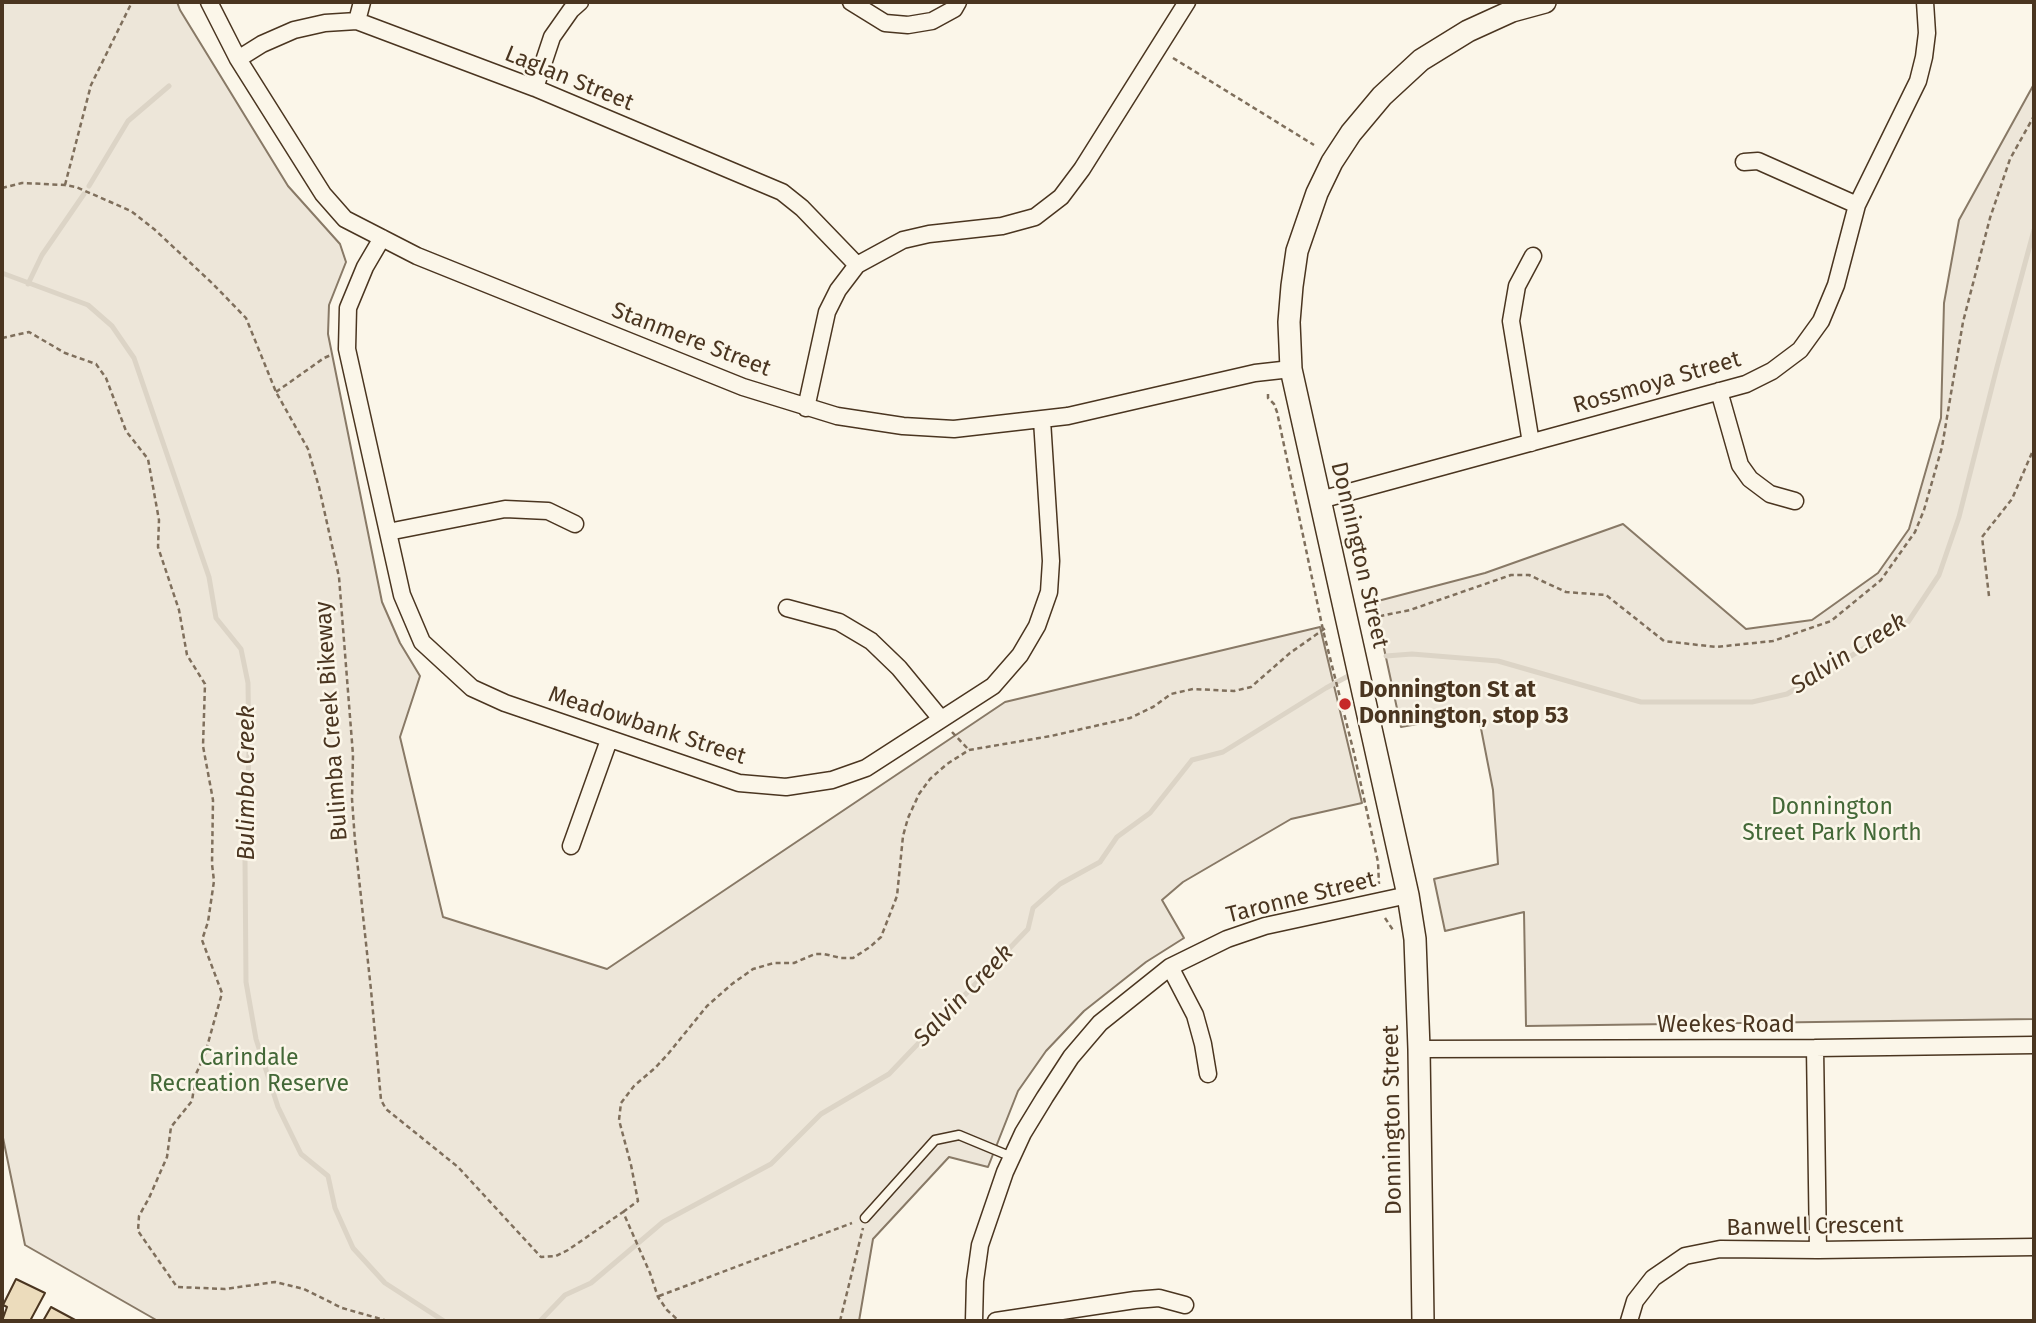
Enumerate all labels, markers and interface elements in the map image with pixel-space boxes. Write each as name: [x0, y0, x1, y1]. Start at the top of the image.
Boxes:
street label: Laglan Street: [501, 41, 637, 117]
street label: Stanmere Street: [608, 297, 774, 383]
street label: Rossmoya Street: [1570, 346, 1744, 420]
street label: Donnington Street: [1324, 459, 1394, 651]
street label: Bulimba Creek Bikeway: [310, 600, 354, 842]
water label: Salvin Creek: [1786, 607, 1912, 701]
place label: Donnington St at Donnington, stop 53: [1359, 677, 1569, 731]
street label: Meadowbank Street: [545, 681, 749, 771]
marker: Donnington St at Donnington, stop 53: [1337, 696, 1353, 712]
water label: Bulimba Creek: [233, 705, 261, 861]
park label: Donnington Street Park North: [1742, 794, 1922, 848]
street label: Taronne Street: [1224, 866, 1378, 930]
water label: Salvin Creek: [908, 939, 1020, 1053]
street label: Weekes Road: [1657, 1012, 1795, 1040]
street label: Donnington Street: [1378, 1025, 1408, 1215]
park label: Carindale Recreation Reserve: [149, 1045, 349, 1099]
street label: Banwell Crescent: [1726, 1212, 1904, 1242]

